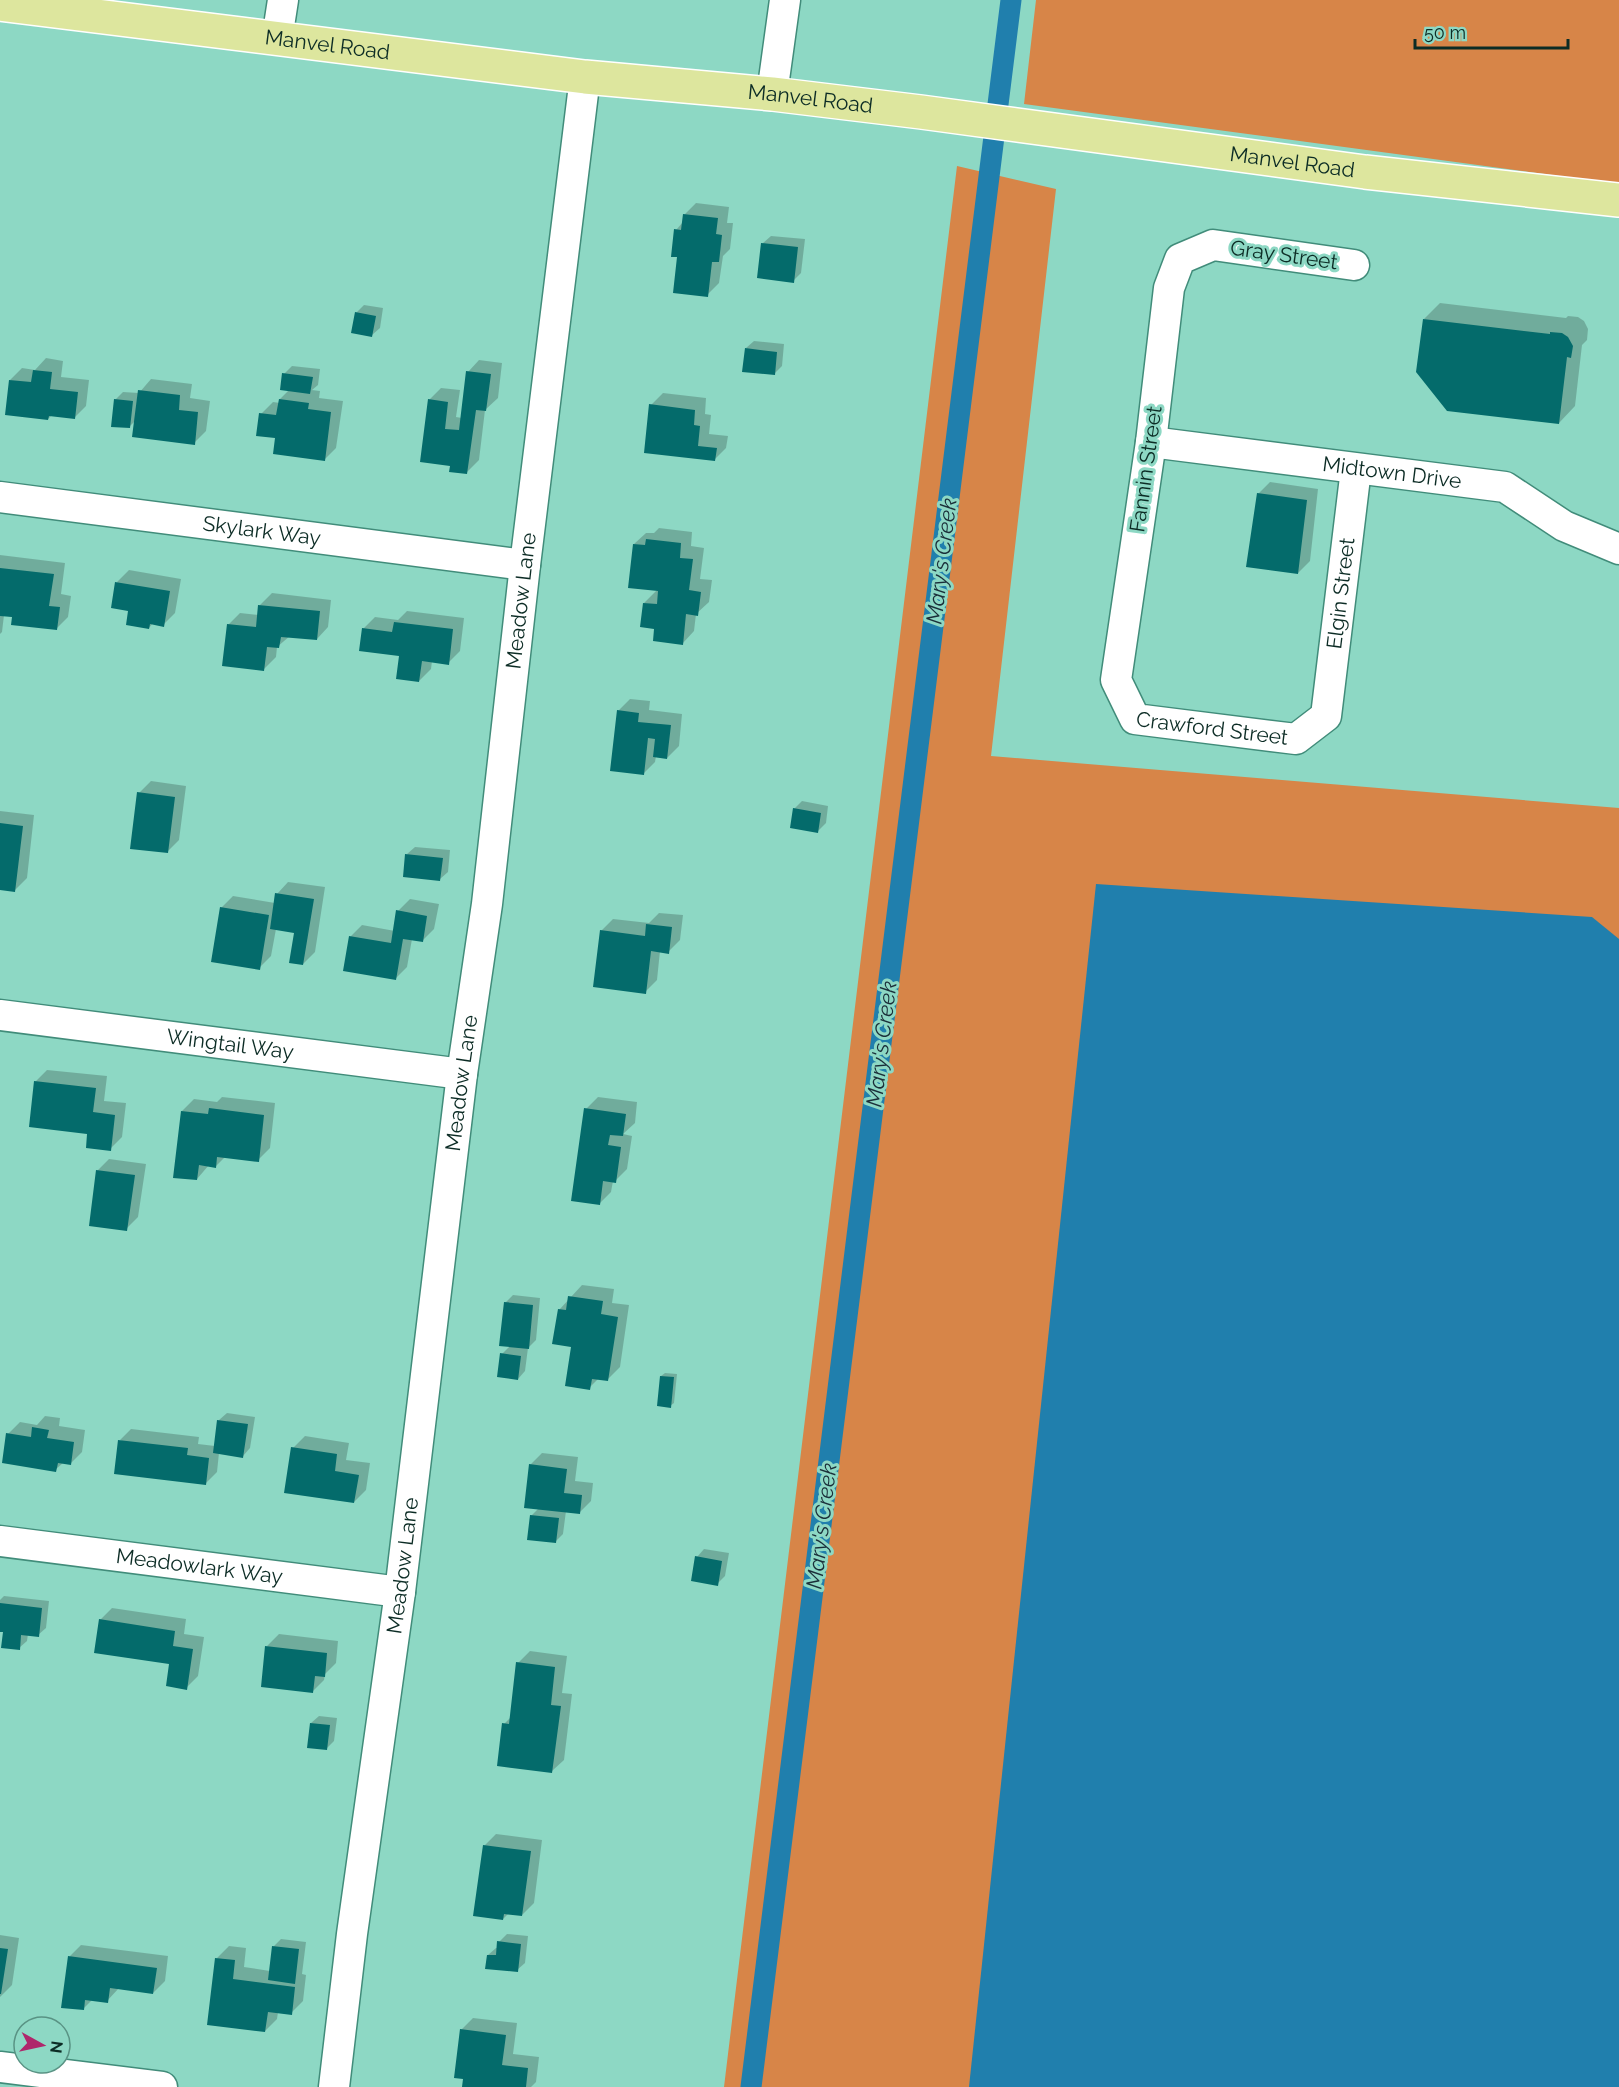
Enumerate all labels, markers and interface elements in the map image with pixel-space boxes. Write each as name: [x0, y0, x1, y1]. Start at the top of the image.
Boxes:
scale bar: [1415, 12, 1568, 50]
text: 50 m: [1424, 22, 1466, 43]
street label: Manvel Road: [264, 24, 391, 65]
street label: Manvel Road: [747, 79, 874, 118]
street label: Manvel Road: [1228, 141, 1356, 182]
street label: Gray Street: [1229, 235, 1339, 274]
street label: Fannin Street: [1124, 404, 1167, 534]
street label: Midtown Drive: [1321, 451, 1463, 493]
water label: Mary's Creek: [920, 496, 962, 625]
street label: Skylark Way: [201, 510, 322, 550]
street label: Meadow Lane: [500, 531, 541, 670]
street label: Elgin Street: [1321, 536, 1360, 650]
street label: Crawford Street: [1135, 706, 1290, 750]
water label: Mary's Creek: [860, 979, 902, 1108]
street label: Meadow Lane: [440, 1013, 483, 1153]
street label: Wingtail Way: [165, 1023, 295, 1064]
water label: Mary's Creek: [800, 1461, 842, 1590]
street label: Meadow Lane: [381, 1496, 423, 1635]
street label: Meadowlark Way: [115, 1543, 284, 1589]
north arrow: [12, 2015, 72, 2075]
text: N: [46, 2040, 67, 2054]

